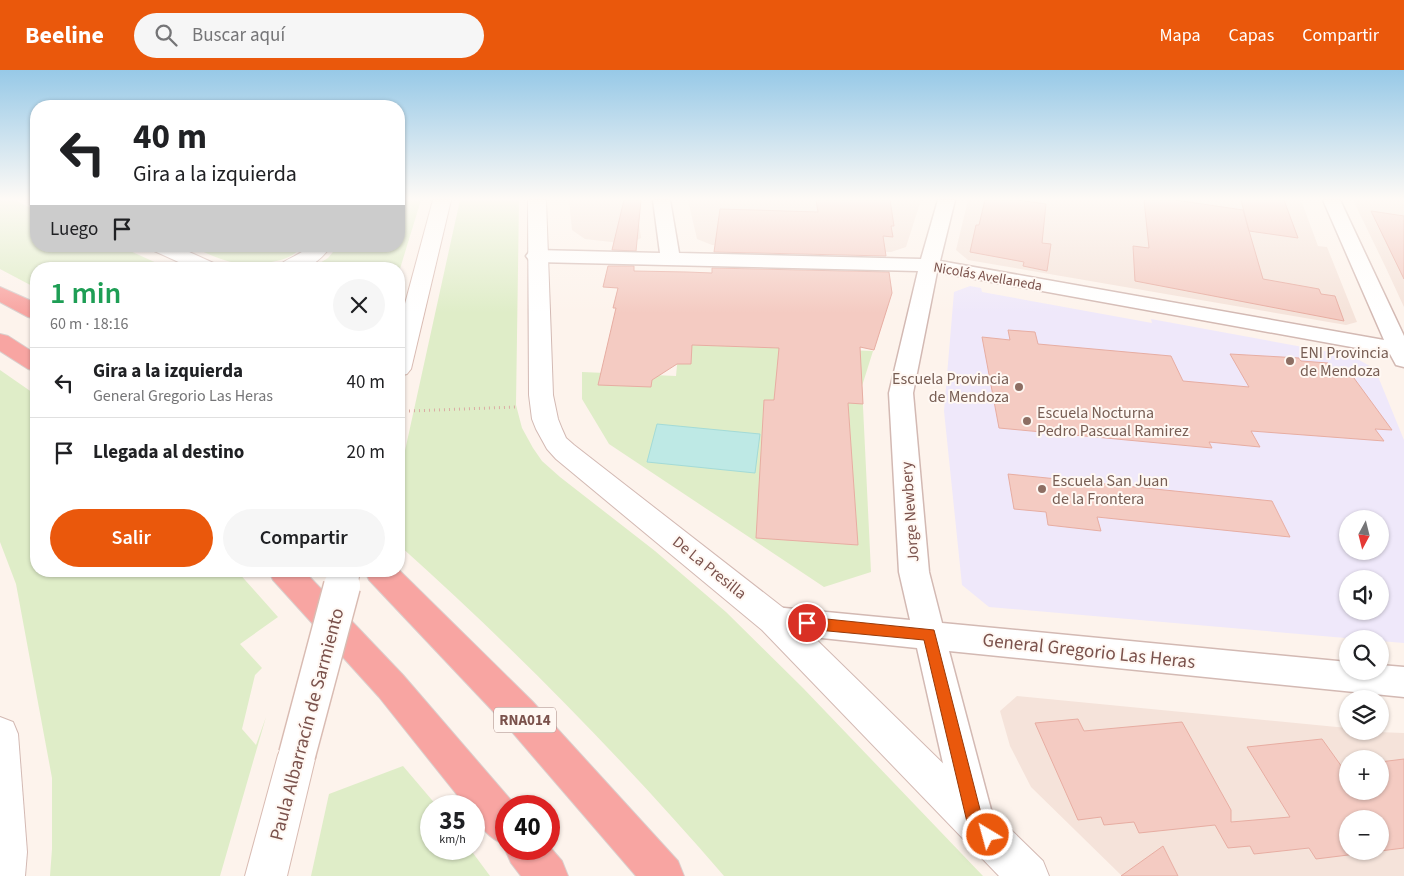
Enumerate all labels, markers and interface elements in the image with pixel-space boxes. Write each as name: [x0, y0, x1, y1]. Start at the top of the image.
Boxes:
search box: [134, 13, 484, 58]
text: Beeline: [25, 18, 104, 53]
icon: search: [152, 21, 180, 49]
text: Buscar aquí: [192, 22, 285, 49]
text: Mapa: [1160, 23, 1201, 48]
text: Capas: [1229, 23, 1274, 48]
text: Compartir: [1302, 23, 1379, 48]
text: 40 m: [133, 112, 207, 162]
icon: left: [50, 120, 115, 185]
text: Gira a la izquierda: [133, 158, 297, 190]
icon: arrive: [108, 215, 136, 243]
text: Luego: [50, 216, 98, 243]
street label: Nicolás Avellaneda: [932, 258, 1044, 296]
text: 1 min: [50, 272, 121, 315]
button: close: [333, 279, 385, 331]
text: 60 m · 18:16: [50, 313, 129, 335]
place label: ENI Provincia de Mendoza: [1300, 342, 1389, 382]
marker: ENI Provincia de Mendoza: [1284, 355, 1296, 367]
text: Gira a la izquierda: [93, 358, 243, 385]
place label: Escuela Provincia de Mendoza: [892, 368, 1009, 408]
icon: left: [50, 369, 78, 397]
text: 40 m: [347, 369, 385, 396]
marker: Escuela Provincia de Mendoza: [1013, 381, 1025, 393]
text: General Gregorio Las Heras: [93, 385, 273, 407]
place label: Escuela Nocturna Pedro Pascual Ramirez: [1037, 402, 1189, 442]
marker: Escuela Nocturna Pedro Pascual Ramirez: [1021, 415, 1033, 427]
icon: arrive: [50, 439, 78, 467]
text: Llegada al destino: [93, 439, 244, 466]
text: 20 m: [347, 439, 385, 466]
street label: Jorge Newbery: [895, 460, 924, 563]
place label: Escuela San Juan de la Frontera: [1052, 470, 1168, 510]
marker: Escuela San Juan de la Frontera: [1036, 483, 1048, 495]
button: Salir: [50, 509, 213, 567]
button: Compartir: [223, 509, 385, 567]
north arrow: [1339, 510, 1389, 560]
map controls: [1339, 510, 1389, 860]
street label: De La Presilla: [668, 531, 751, 604]
button: sound: [1339, 570, 1389, 620]
pin: [786, 602, 828, 644]
street label: Paula Albarracín de Sarmiento: [263, 605, 352, 844]
icon: arrive: [793, 609, 821, 637]
street label: General Gregorio Las Heras: [981, 627, 1197, 676]
button: search: [1339, 630, 1389, 680]
button: layers: [1339, 690, 1389, 740]
road number: RNA014: [494, 708, 556, 732]
button: +: [1339, 750, 1389, 800]
speed limit sign: 40: [495, 795, 560, 860]
text: 35: [439, 803, 466, 839]
position arrow: [961, 808, 1013, 860]
button: −: [1339, 810, 1389, 860]
text: km/h: [439, 831, 466, 848]

